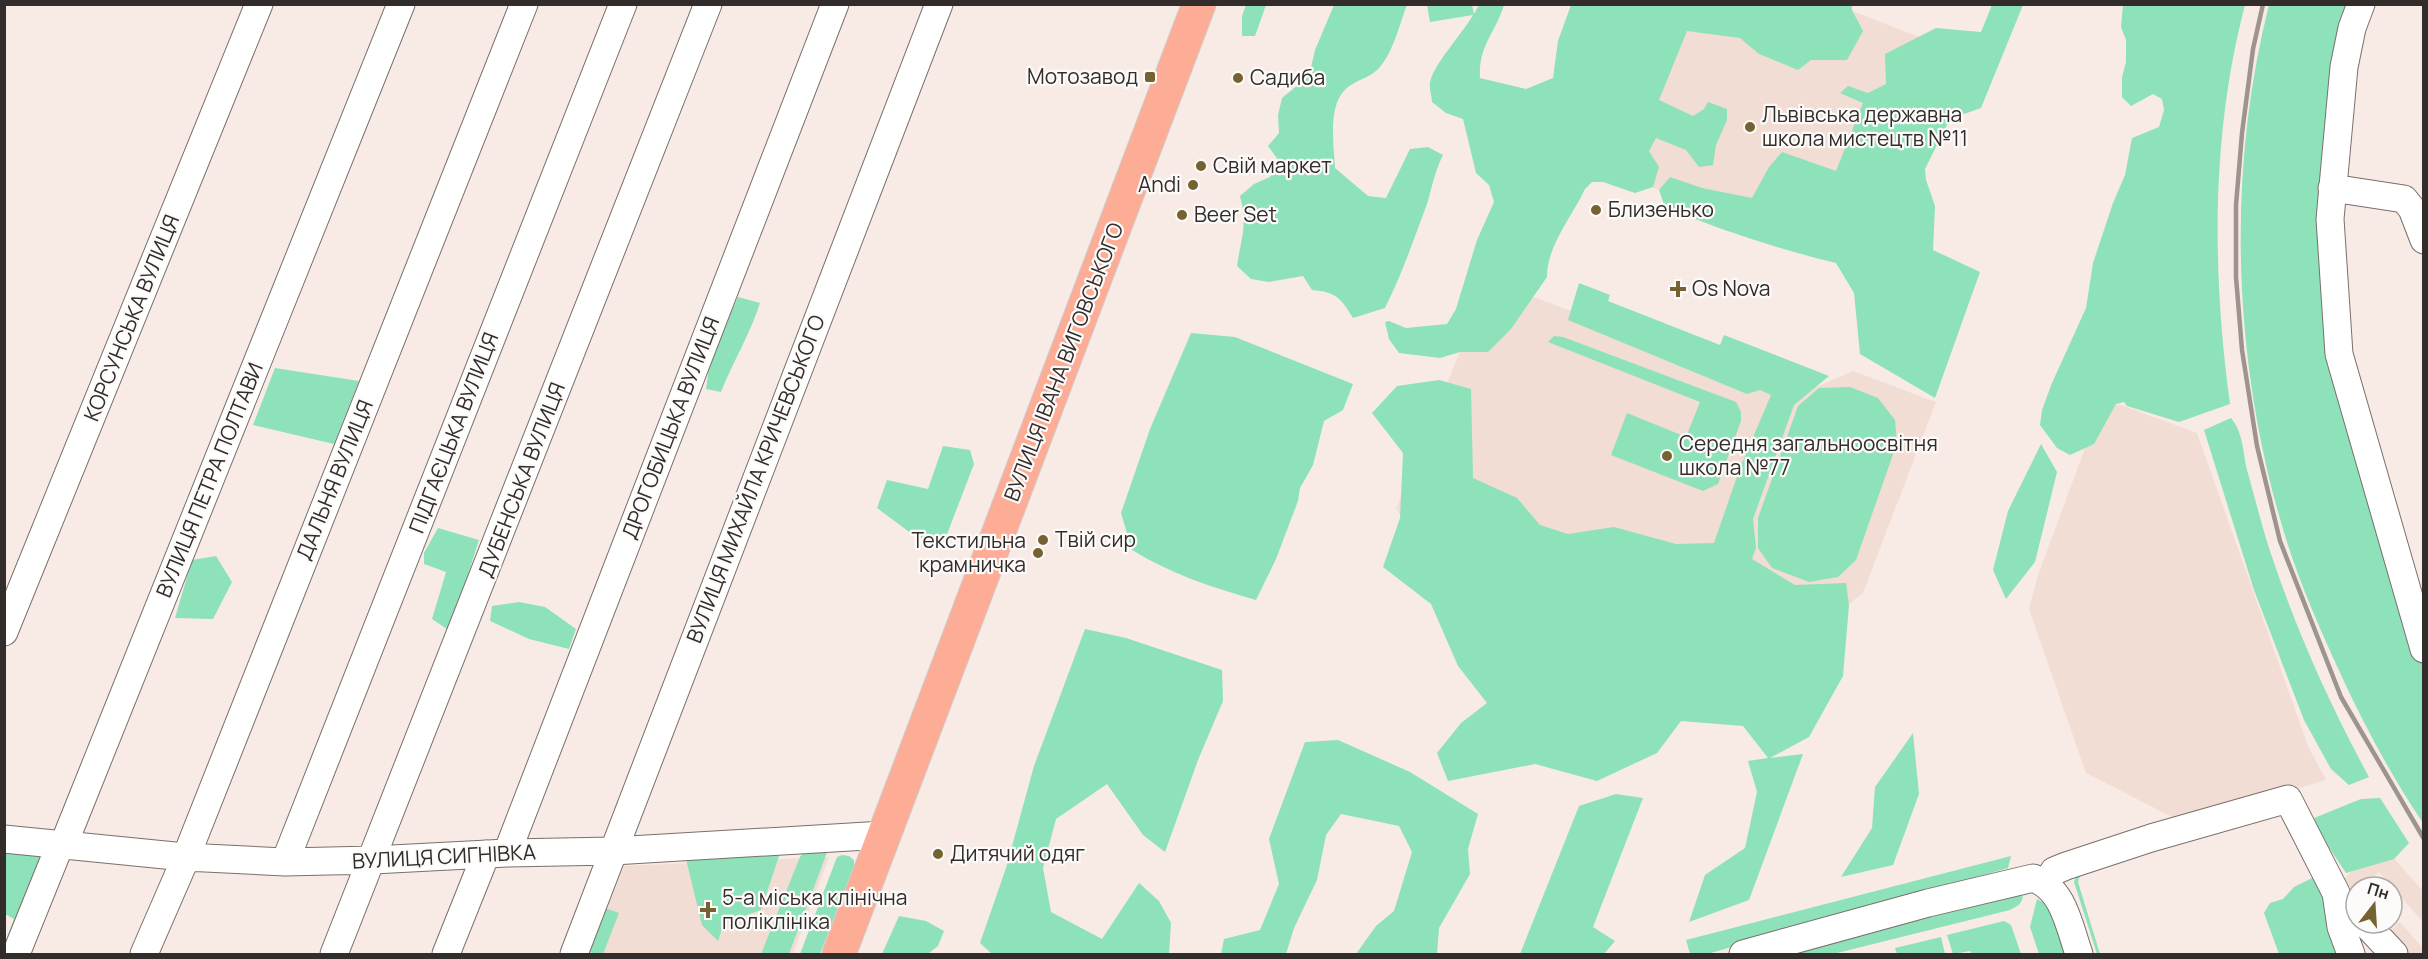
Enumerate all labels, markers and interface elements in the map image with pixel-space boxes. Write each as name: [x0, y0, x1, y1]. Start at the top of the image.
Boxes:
place label: Мотозавод: [1027, 62, 1138, 90]
place label: Садиба: [1250, 63, 1325, 91]
marker: Мотозавод: [1143, 70, 1157, 84]
marker: Садиба: [1231, 71, 1245, 85]
place label: Львівська державна школа мистецтв №11: [1762, 100, 1968, 152]
marker: Львівська державна школа мистецтв №11: [1743, 120, 1757, 134]
place label: Свій маркет: [1213, 151, 1332, 179]
marker: Свій маркет: [1194, 159, 1208, 173]
place label: Andi: [1138, 170, 1181, 198]
marker: Andi: [1186, 178, 1200, 192]
place label: Близенько: [1608, 195, 1714, 223]
place label: Beer Set: [1194, 200, 1277, 228]
marker: Близенько: [1589, 203, 1603, 217]
marker: Beer Set: [1175, 208, 1189, 222]
street label: КОРСУНСЬКА ВУЛИЦЯ: [77, 210, 185, 425]
street label: ВУЛИЦЯ ІВАНА ВИГОВСЬКОГО: [997, 218, 1129, 505]
place label: Os Nova: [1692, 274, 1771, 302]
marker: Os Nova: [1669, 280, 1687, 298]
street label: ВУЛИЦЯ МИХАЙЛА КРИЧЕВСЬКОГО: [679, 311, 831, 647]
street label: ДРОГОБИЦЬКА ВУЛИЦЯ: [615, 313, 725, 543]
street label: ПІДГАЄЦЬКА ВУЛИЦЯ: [402, 328, 504, 537]
street label: ВУЛИЦЯ ПЕТРА ПОЛТАВИ: [149, 358, 269, 601]
street label: ДУБЕНСЬКА ВУЛИЦЯ: [471, 378, 571, 581]
street label: ДАЛЬНЯ ВУЛИЦЯ: [289, 395, 379, 564]
place label: Середня загальноосвітня школа №77: [1679, 429, 1938, 481]
marker: Середня загальноосвітня школа №77: [1660, 449, 1674, 463]
place label: Твій сир: [1055, 525, 1136, 553]
place label: Текстильна крамничка: [911, 526, 1026, 578]
marker: Твій сир: [1036, 533, 1050, 547]
marker: Текстильна крамничка: [1031, 546, 1045, 560]
street label: ВУЛИЦЯ СИГНІВКА: [351, 837, 536, 875]
place label: Дитячий одяг: [950, 839, 1085, 867]
marker: Дитячий одяг: [931, 847, 945, 861]
north arrow: [2344, 875, 2404, 935]
text: Пн: [2365, 877, 2392, 904]
place label: 5-а міська клінічна поліклініка: [722, 883, 907, 935]
marker: 5-а міська клінічна поліклініка: [699, 901, 717, 919]

